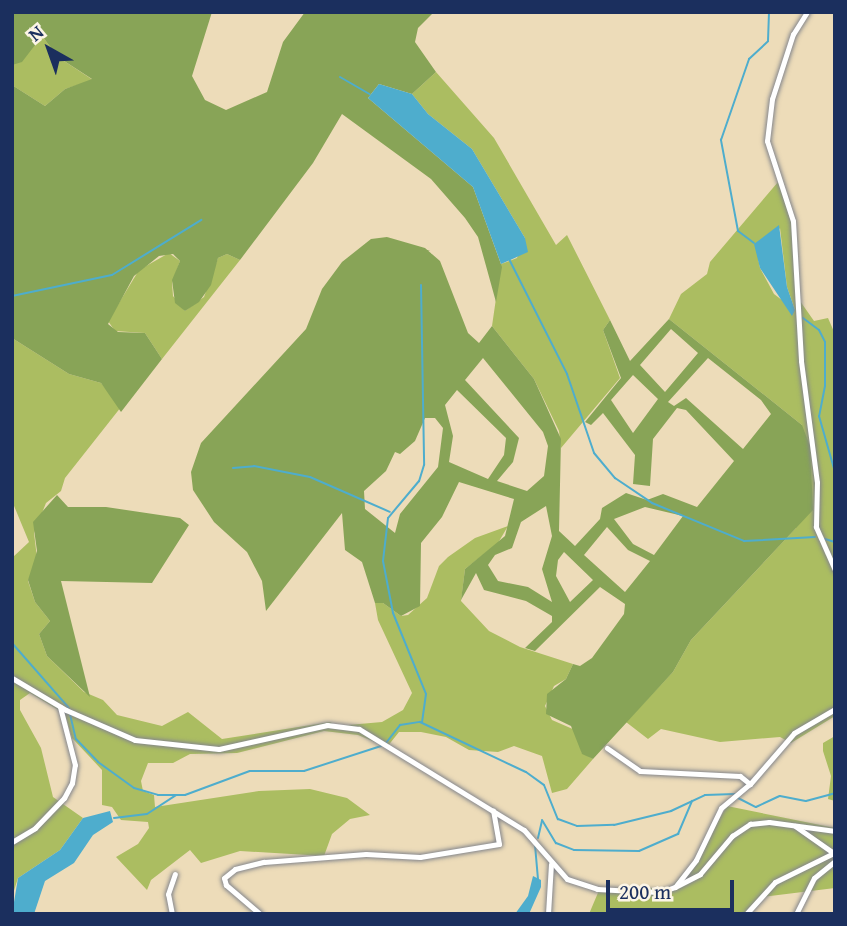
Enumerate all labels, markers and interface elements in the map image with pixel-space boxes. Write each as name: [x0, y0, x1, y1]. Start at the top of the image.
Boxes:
north arrow: [14, 14, 84, 84]
text: N: [22, 18, 49, 48]
scale bar: [609, 866, 737, 910]
text: 200 m: [619, 876, 671, 907]

